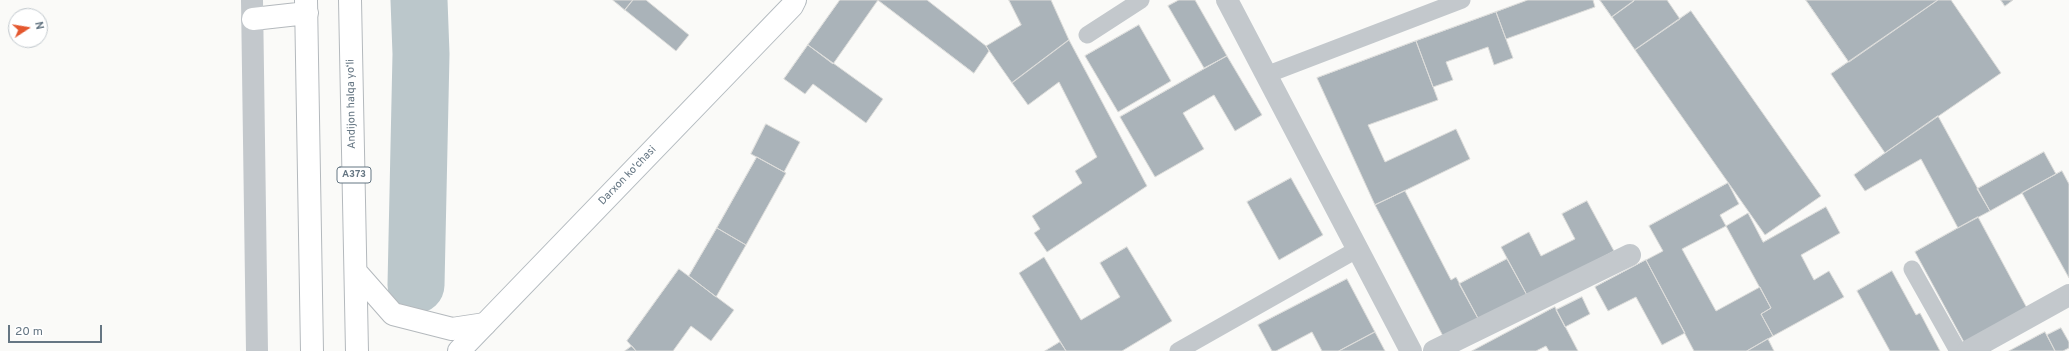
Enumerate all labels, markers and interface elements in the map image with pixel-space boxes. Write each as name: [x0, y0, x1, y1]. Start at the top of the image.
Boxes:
north arrow: [8, 8, 48, 48]
text: N: [31, 20, 46, 31]
street label: Andijon halqa yo‘li: [345, 59, 359, 149]
street label: Darxon ko'chasi: [596, 144, 660, 208]
road number: A373: [337, 167, 371, 183]
scale bar: [10, 317, 104, 343]
text: 20 m: [15, 324, 43, 340]

